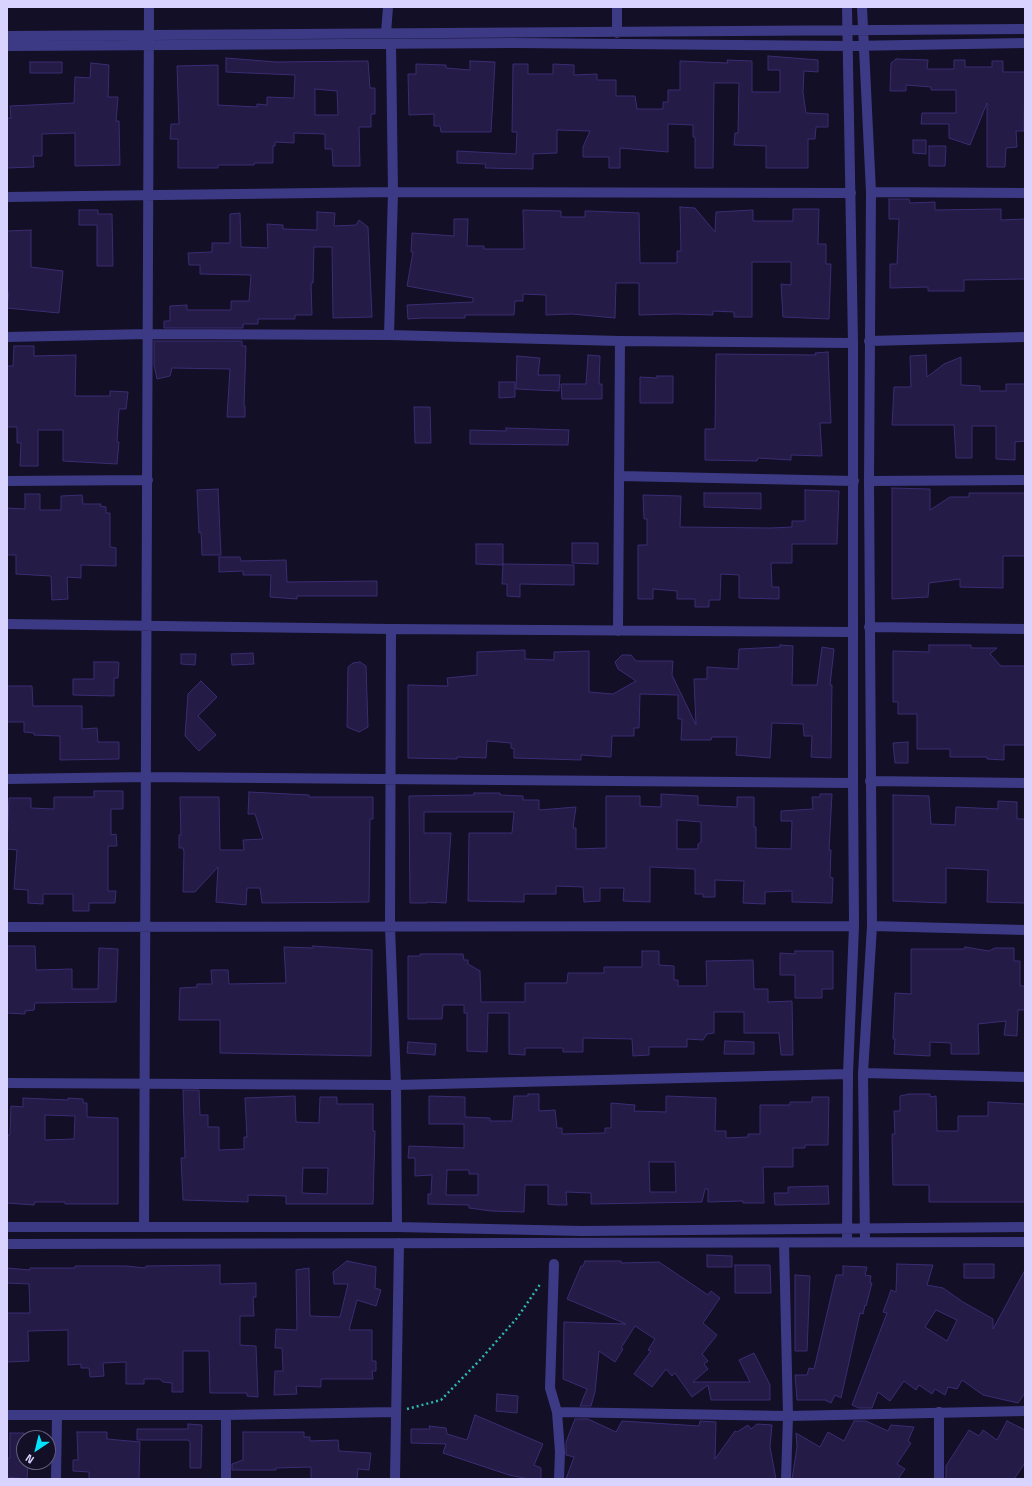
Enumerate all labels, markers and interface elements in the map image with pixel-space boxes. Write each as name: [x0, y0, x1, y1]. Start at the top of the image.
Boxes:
north arrow: [16, 1430, 56, 1470]
text: N: [22, 1450, 37, 1468]

